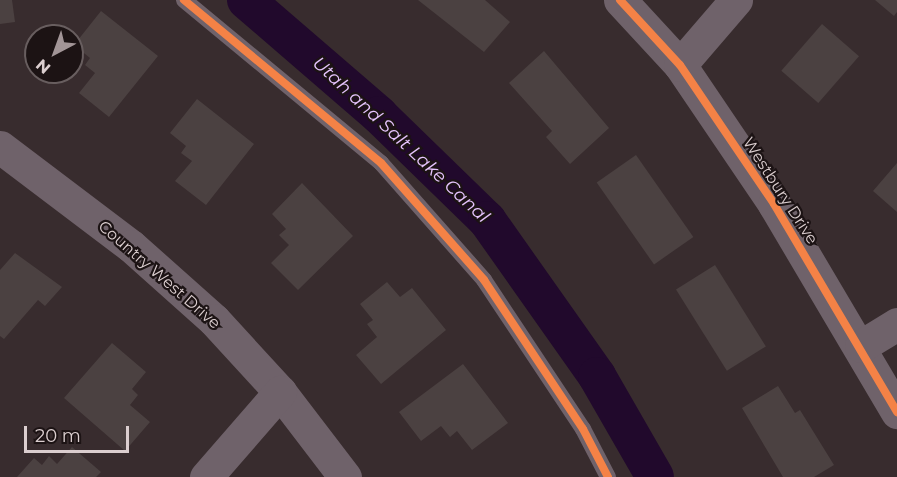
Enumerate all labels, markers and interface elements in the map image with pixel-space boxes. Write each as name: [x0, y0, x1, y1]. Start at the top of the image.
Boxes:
north arrow: [24, 24, 84, 84]
water label: Utah and Salt Lake Canal: [308, 52, 494, 228]
text: N: [32, 55, 54, 78]
street label: Westbury Drive: [738, 134, 822, 248]
street label: Country West Drive: [94, 217, 224, 333]
scale bar: [27, 414, 132, 452]
text: 20 m: [35, 425, 81, 447]

